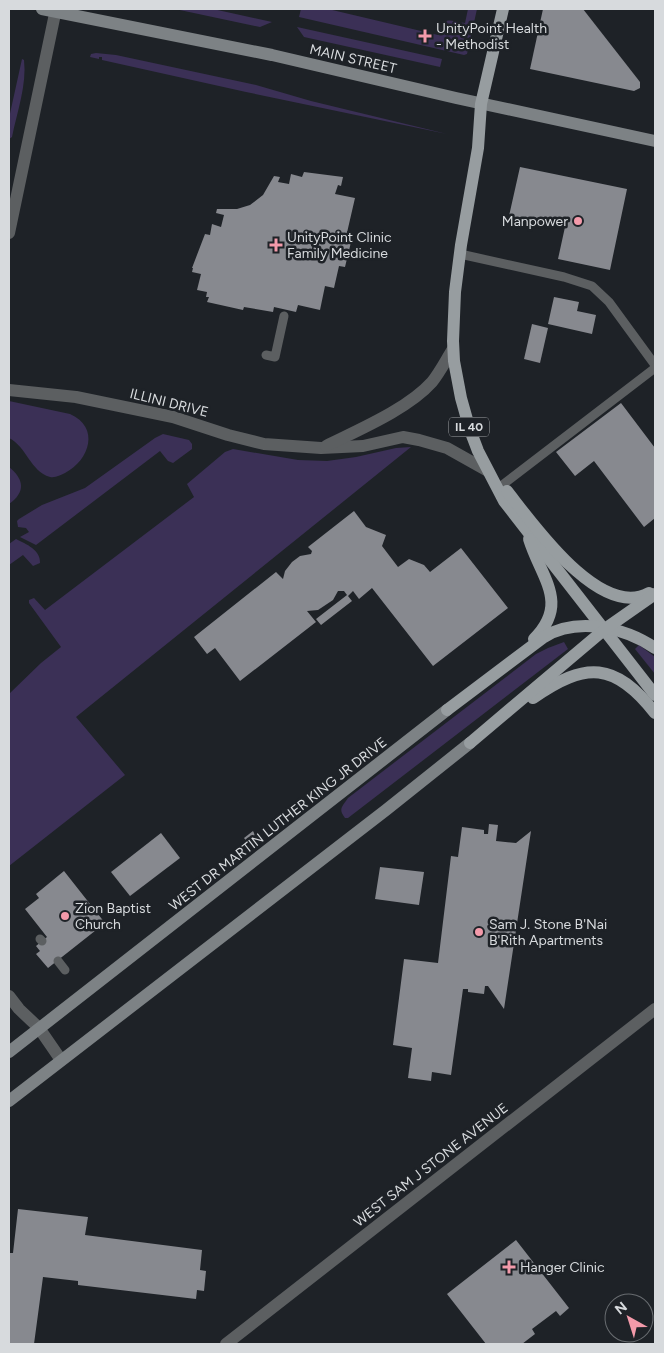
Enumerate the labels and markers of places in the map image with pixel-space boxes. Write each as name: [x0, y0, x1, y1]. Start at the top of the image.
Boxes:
place label: UnityPoint Health - Methodist: [436, 20, 547, 53]
marker: UnityPoint Health - Methodist: [418, 29, 432, 43]
place label: Manpower: [502, 213, 568, 230]
marker: Manpower: [572, 215, 584, 227]
place label: UnityPoint Clinic Family Medicine: [287, 229, 392, 262]
marker: UnityPoint Clinic Family Medicine: [269, 238, 283, 252]
place label: Zion Baptist Church: [75, 900, 151, 933]
marker: Zion Baptist Church: [59, 910, 71, 922]
place label: Sam J. Stone B'Nai B'Rith Apartments: [489, 916, 607, 949]
marker: Sam J. Stone B'Nai B'Rith Apartments: [473, 926, 485, 938]
place label: Hanger Clinic: [520, 1259, 605, 1276]
marker: Hanger Clinic: [502, 1260, 516, 1274]

